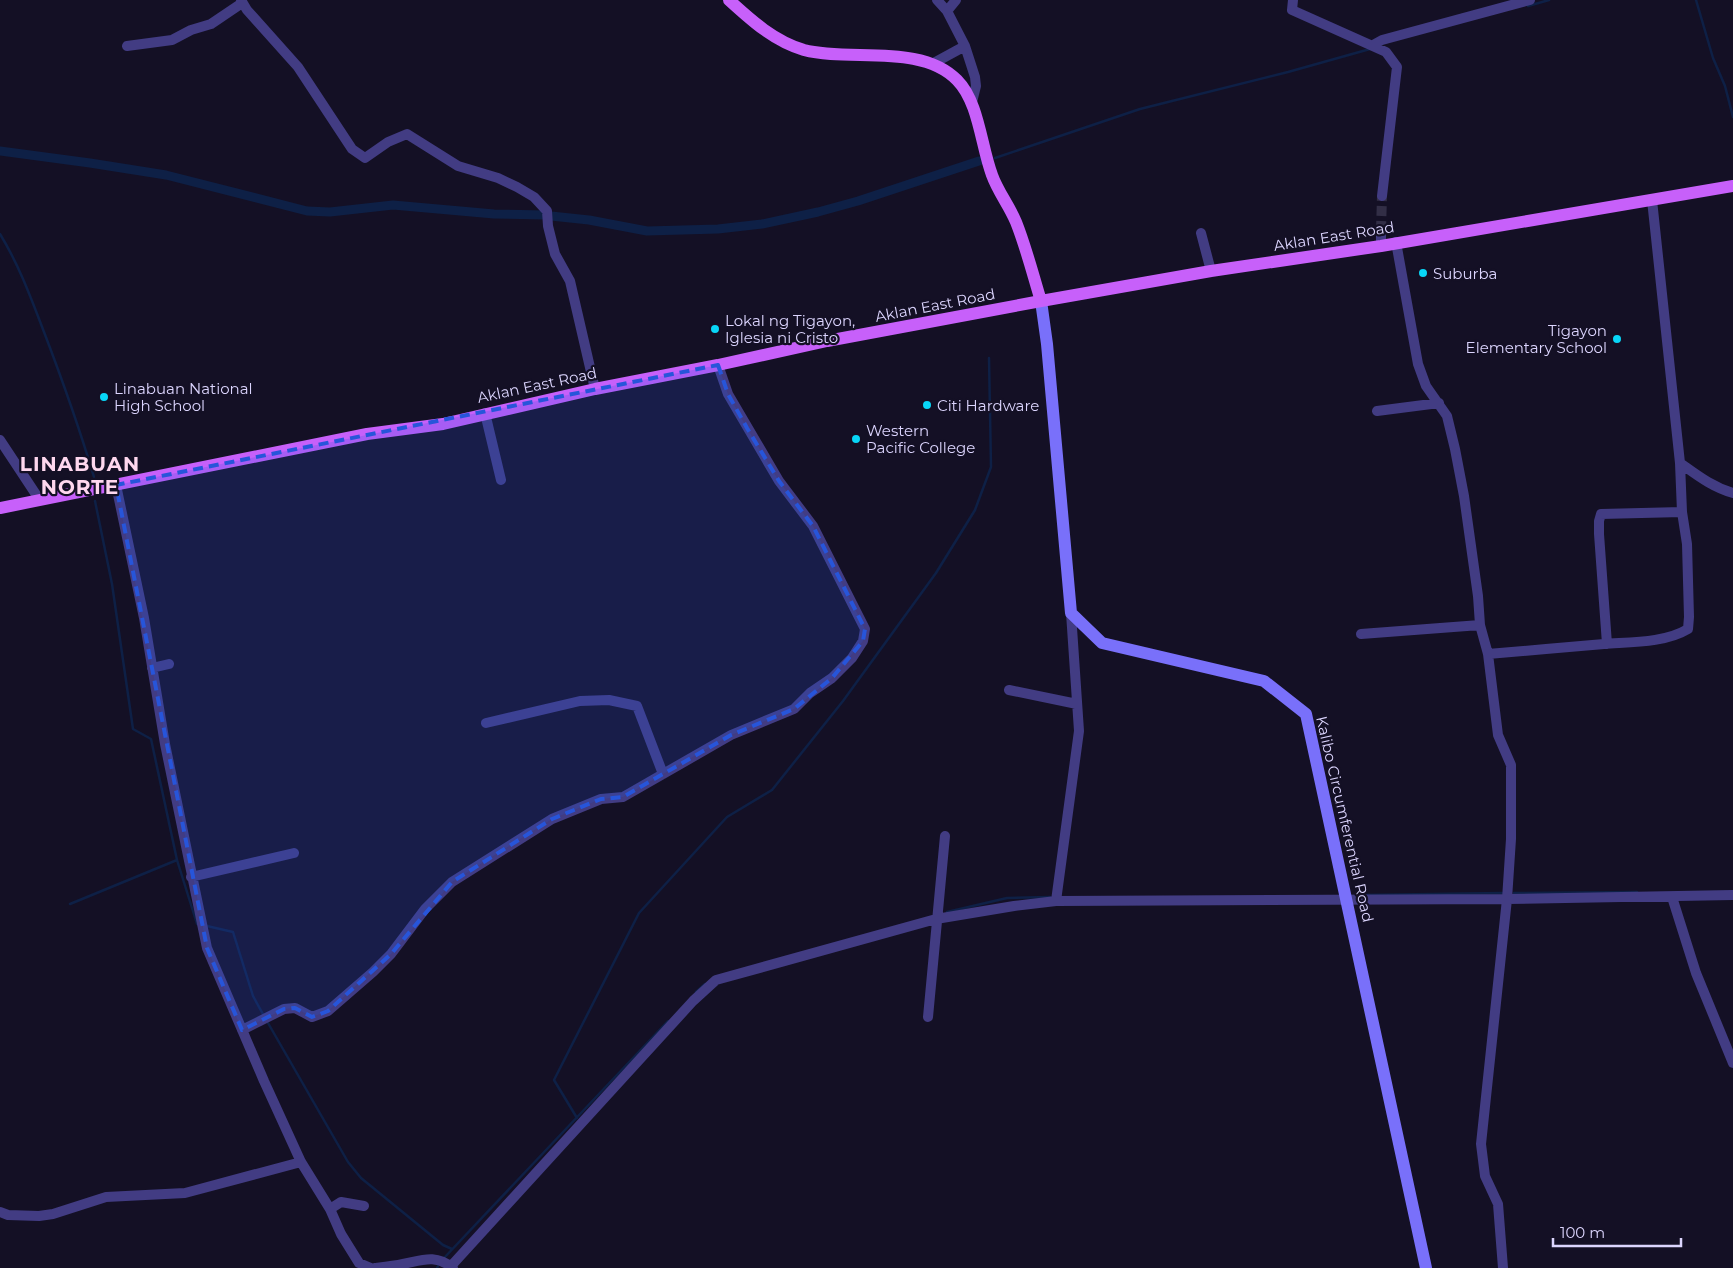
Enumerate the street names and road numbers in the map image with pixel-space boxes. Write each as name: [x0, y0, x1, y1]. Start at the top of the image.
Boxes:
street label: Aklan East Road: [1272, 217, 1396, 255]
street label: Aklan East Road: [873, 284, 997, 326]
street label: Aklan East Road: [475, 363, 599, 407]
street label: Kalibo Circumferential Road: [1312, 714, 1378, 924]

